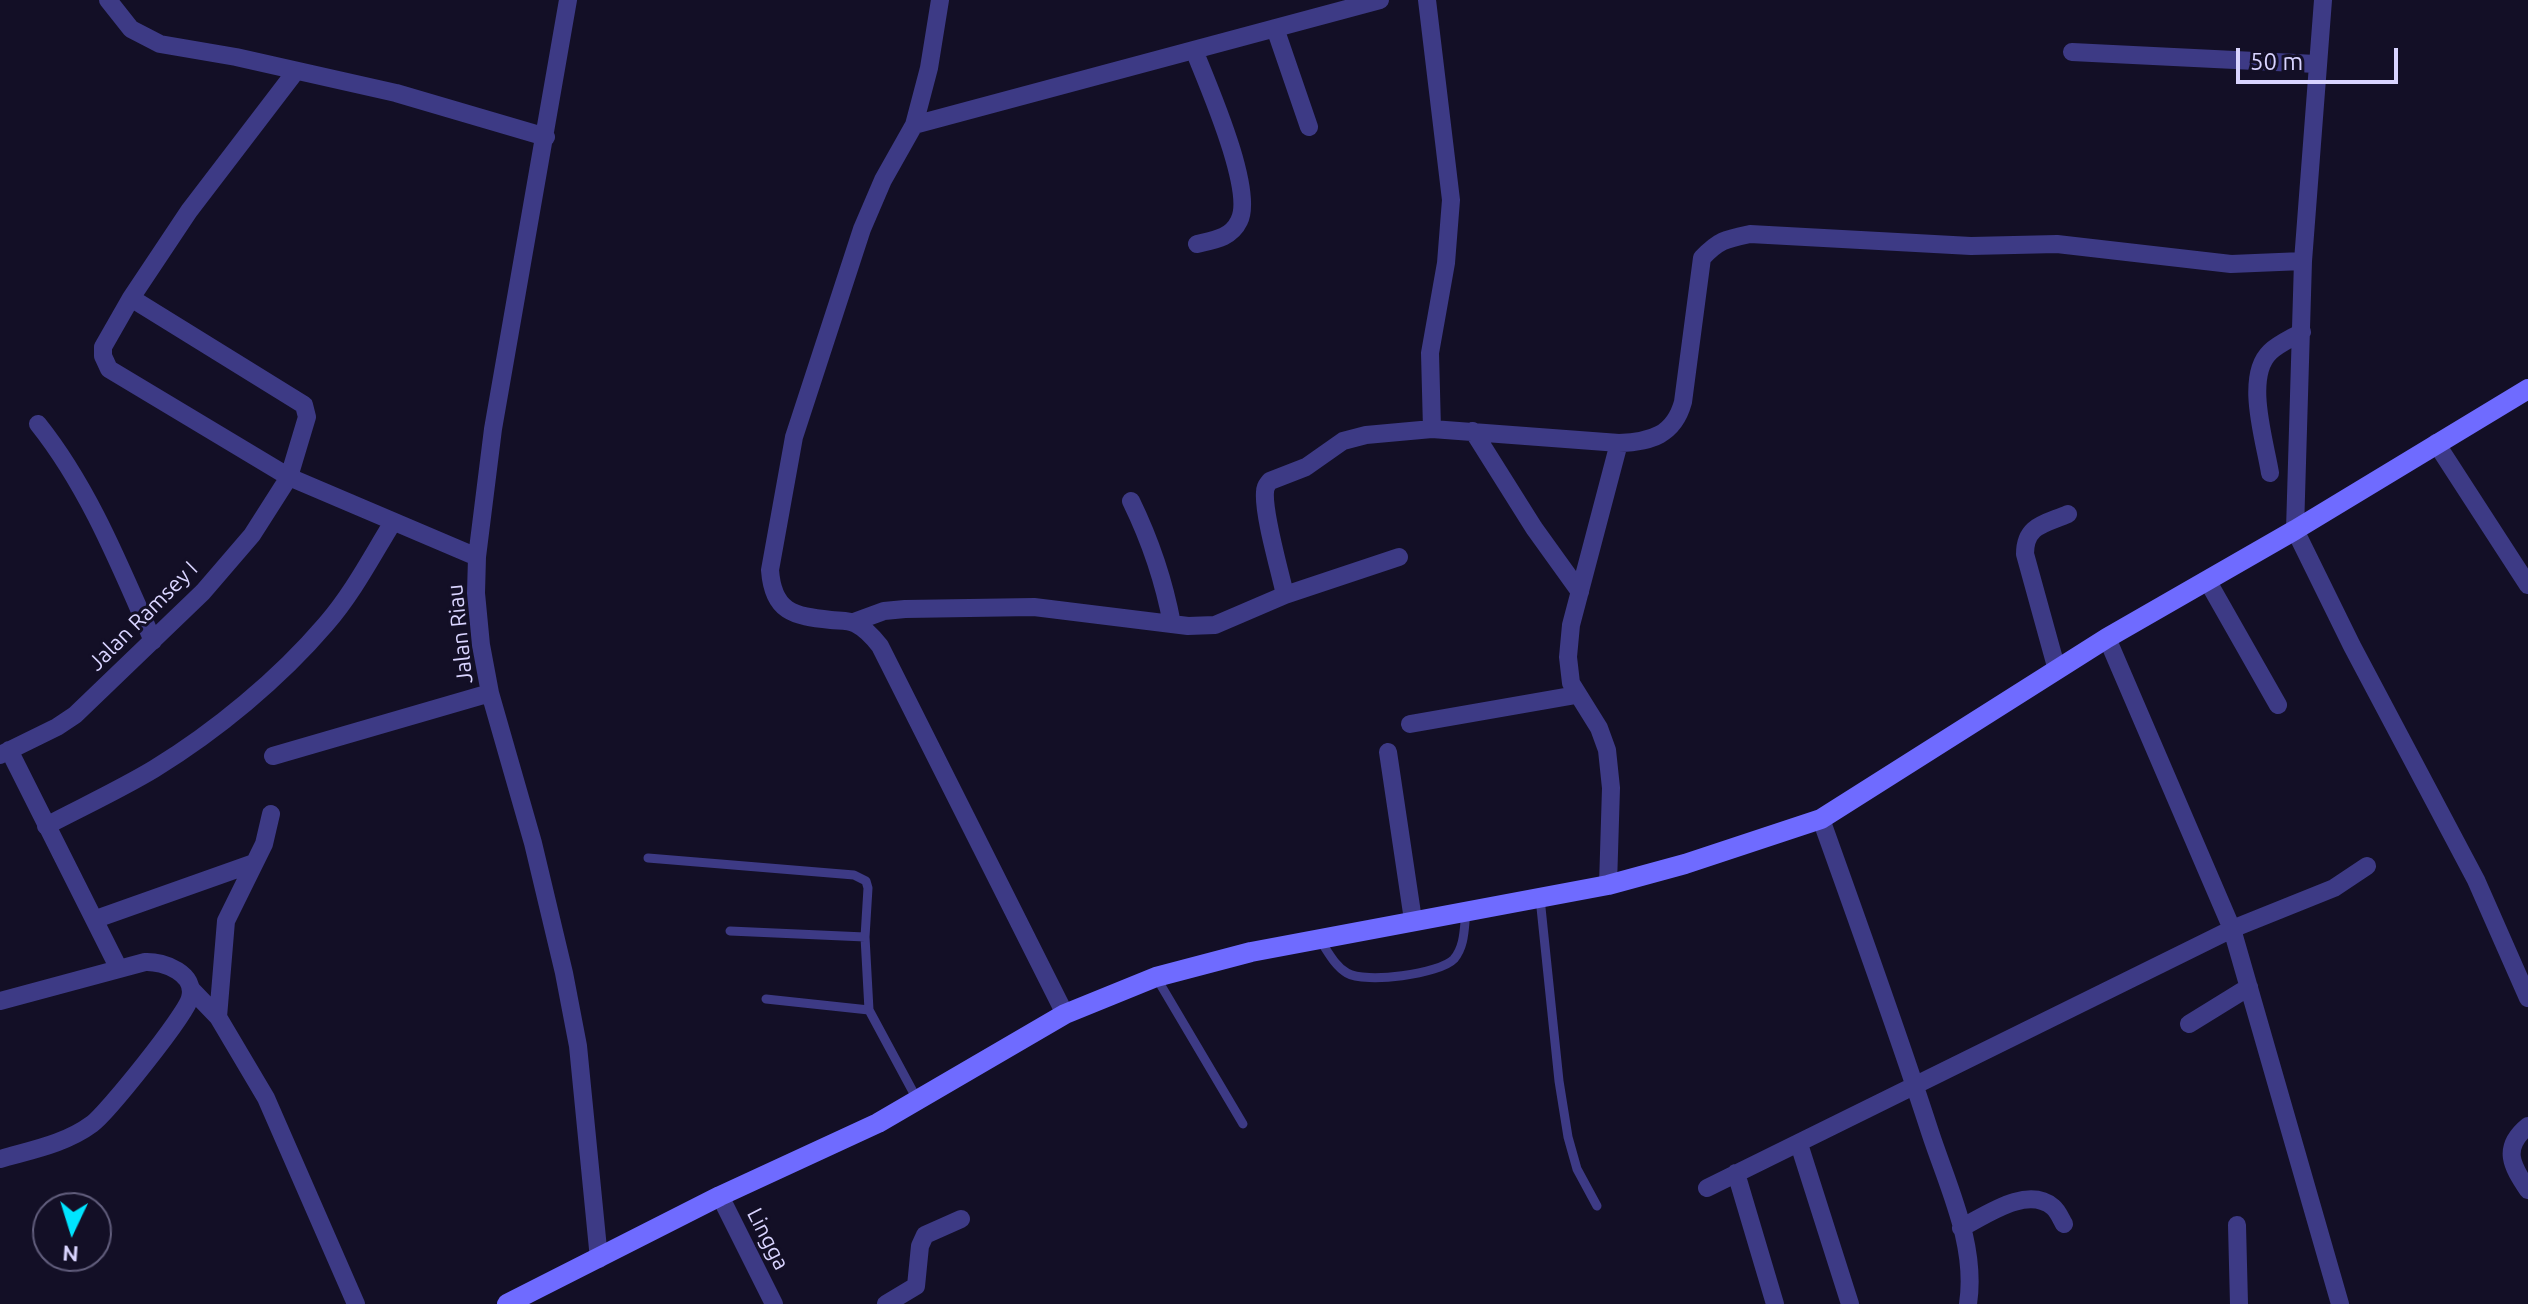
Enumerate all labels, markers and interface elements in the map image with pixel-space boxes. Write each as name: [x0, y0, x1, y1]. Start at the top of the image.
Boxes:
scale bar: [2240, 32, 2402, 82]
text: 50 m: [2250, 48, 2303, 75]
street label: Jalan Ramsey I: [83, 556, 203, 676]
street label: Jalan Riau: [442, 583, 478, 685]
north arrow: [32, 1192, 112, 1272]
street label: Lingga: [741, 1204, 795, 1274]
text: N: [61, 1241, 80, 1267]

